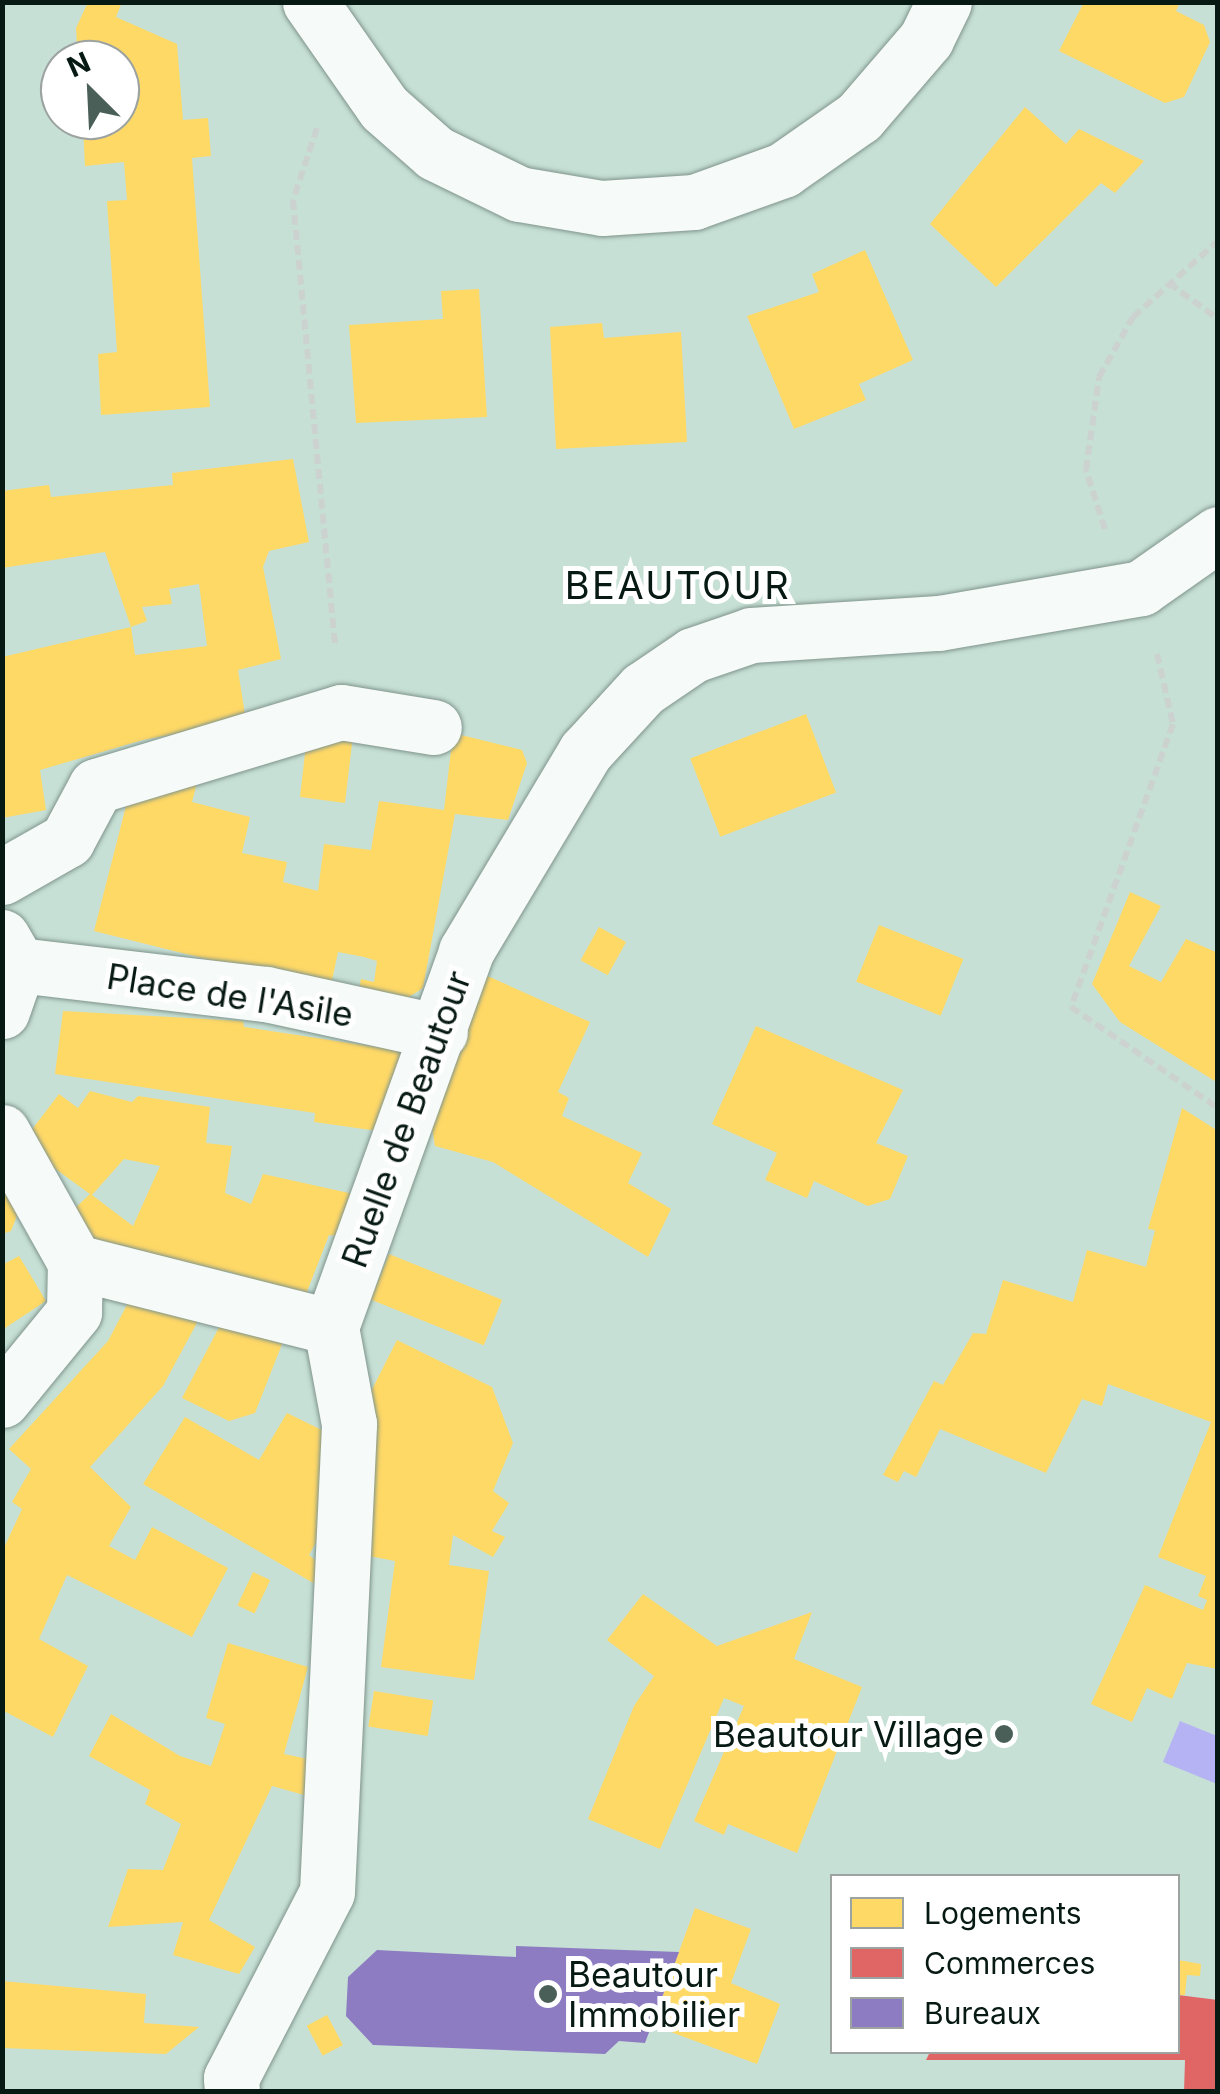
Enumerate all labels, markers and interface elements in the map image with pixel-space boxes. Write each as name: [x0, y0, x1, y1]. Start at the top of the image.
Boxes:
north arrow: [40, 40, 140, 140]
text: N: [62, 45, 95, 84]
district label: BEAUTOUR: [565, 563, 791, 609]
street label: Place de l'Asile: [104, 955, 356, 1035]
street label: Ruelle de Beautour: [333, 965, 479, 1273]
place label: Beautour Village: [713, 1713, 984, 1755]
marker: Beautour Village: [993, 1723, 1015, 1745]
legend: [830, 1874, 1180, 2054]
text: Logements: [924, 1895, 1082, 1931]
text: Commerces: [924, 1945, 1095, 1981]
place label: Beautour Immobilier: [568, 1953, 740, 2035]
marker: Beautour Immobilier: [537, 1983, 559, 2005]
text: Bureaux: [924, 1995, 1041, 2031]

